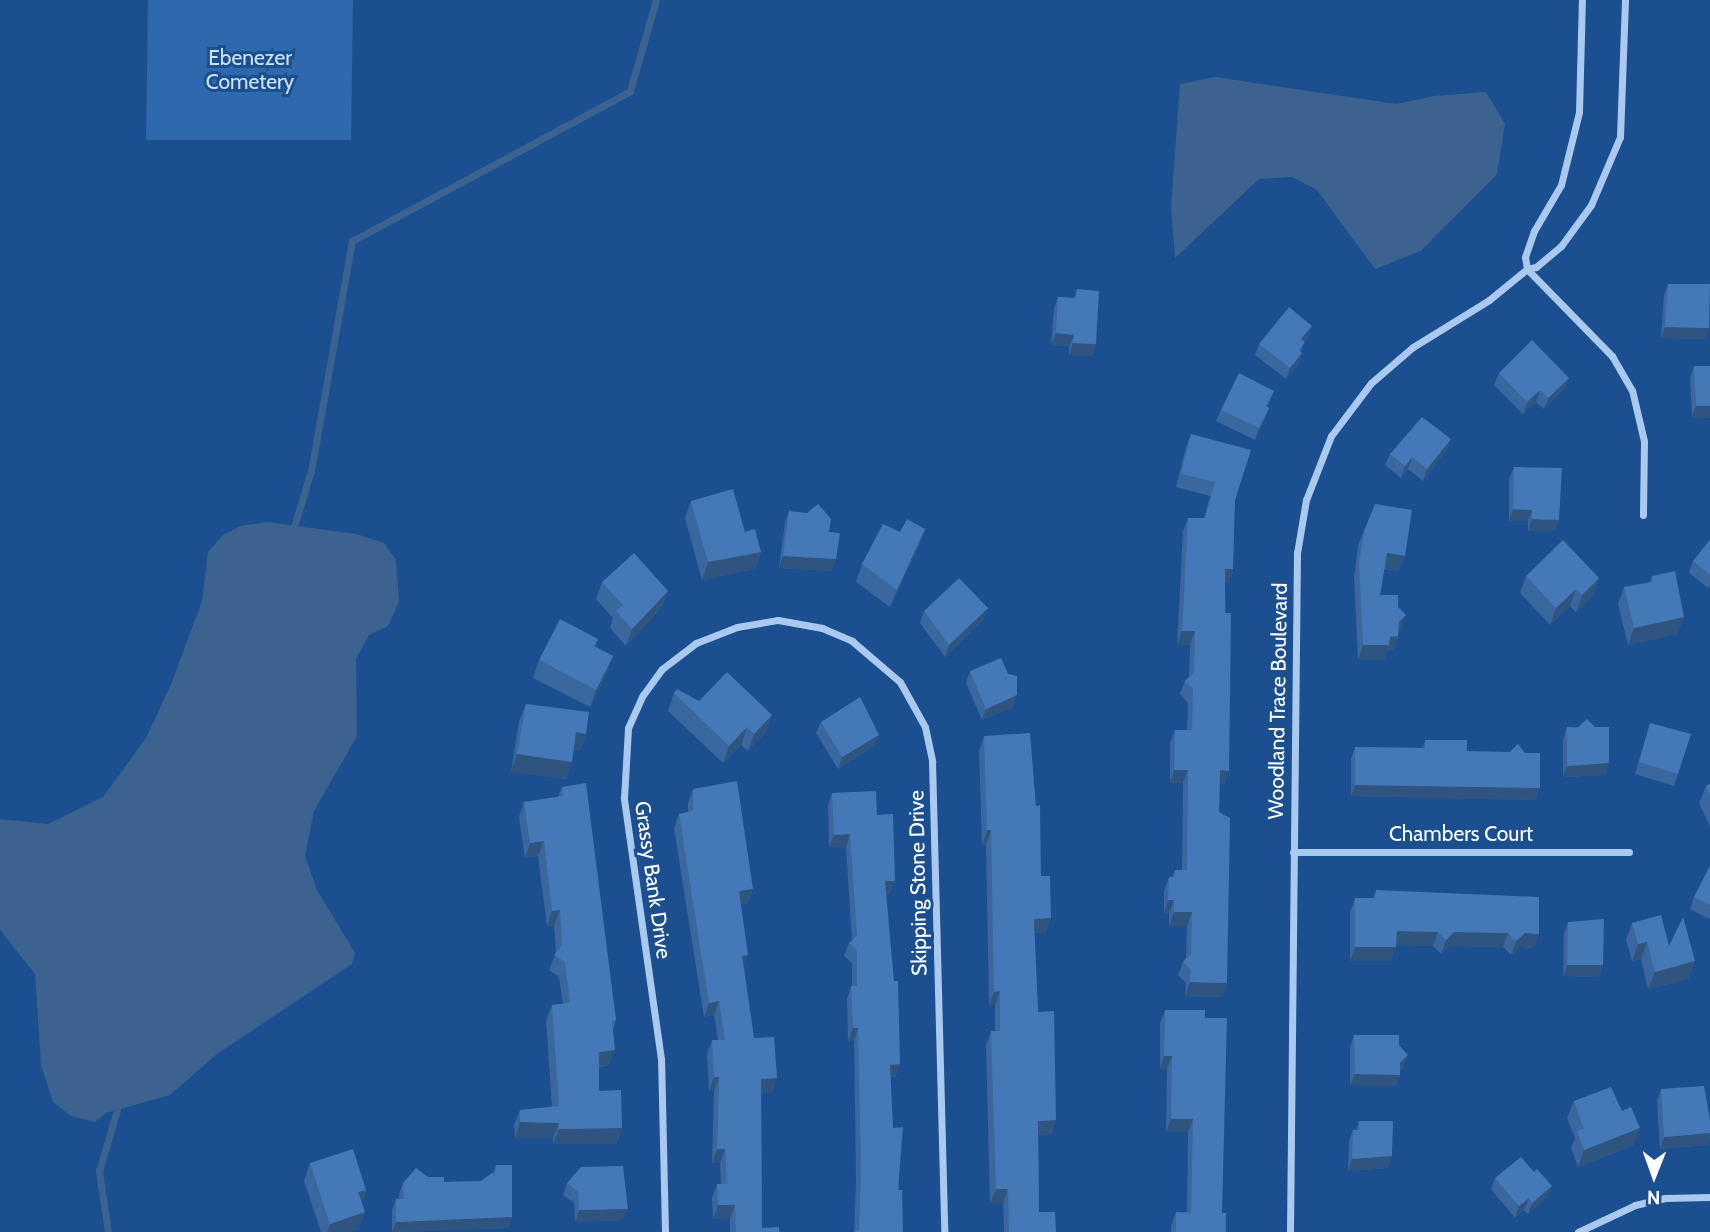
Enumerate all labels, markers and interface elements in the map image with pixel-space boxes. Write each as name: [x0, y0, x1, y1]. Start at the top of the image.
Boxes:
park label: Ebenezer Cometery: [206, 45, 294, 95]
street label: Woodland Trace Boulevard: [1263, 582, 1293, 820]
street label: Skipping Stone Drive: [904, 790, 932, 976]
street label: Grassy Bank Drive: [629, 800, 677, 960]
street label: Chambers Court: [1389, 821, 1533, 847]
north arrow: [1619, 1141, 1689, 1211]
text: N: [1647, 1186, 1661, 1209]

